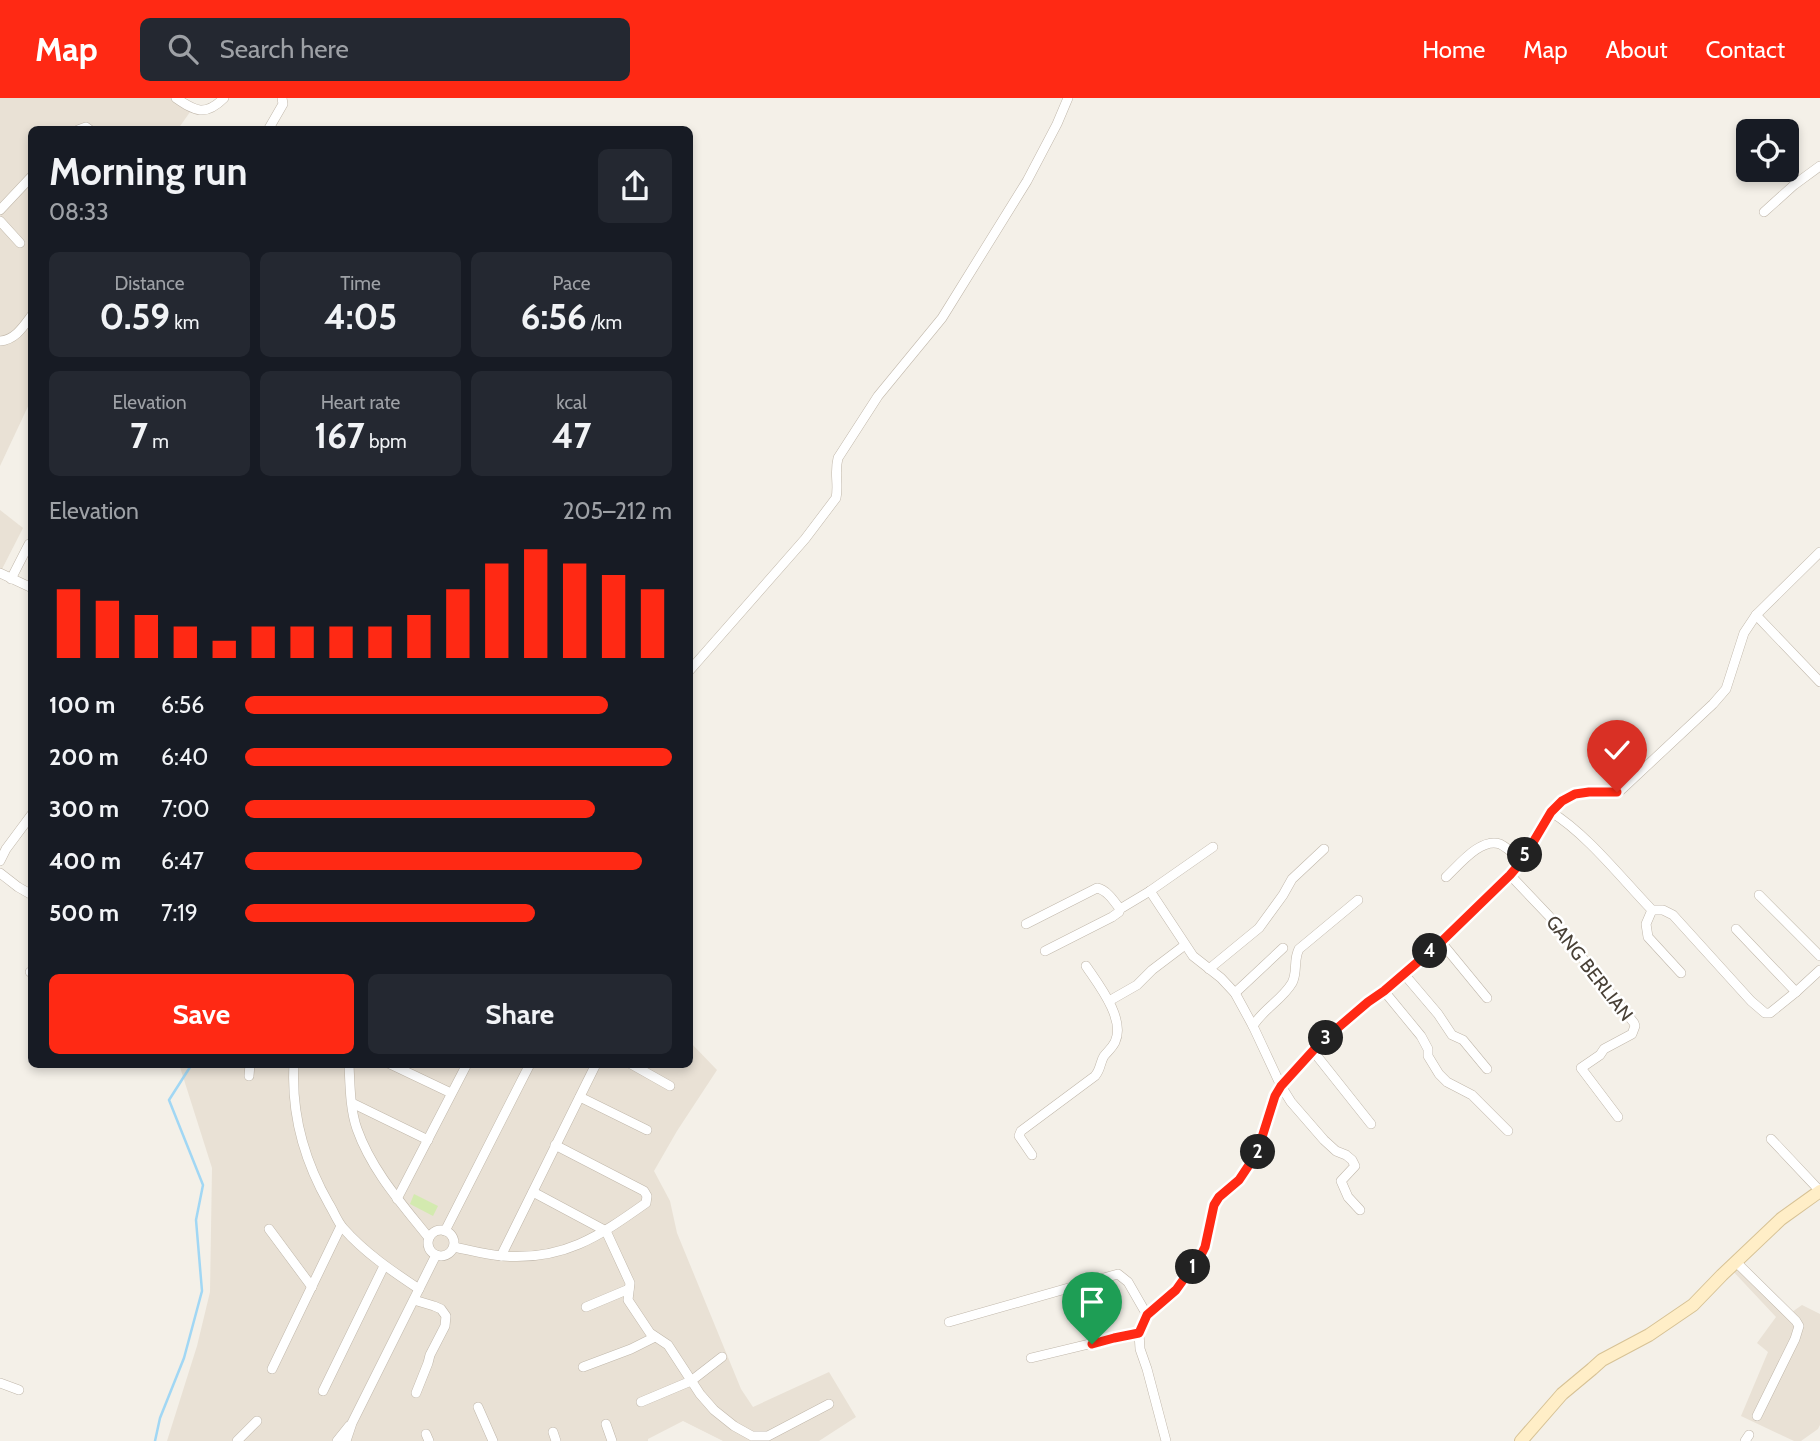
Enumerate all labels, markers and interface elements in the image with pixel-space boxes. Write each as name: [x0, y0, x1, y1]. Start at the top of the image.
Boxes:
search box: [140, 18, 630, 81]
text: Map: [35, 29, 98, 69]
icon: search: [164, 30, 202, 68]
text: Search here: [220, 33, 349, 65]
text: Home: [1422, 35, 1485, 64]
text: Map: [1523, 35, 1568, 64]
text: About: [1606, 35, 1668, 64]
text: Contact: [1706, 35, 1785, 64]
map controls: [1736, 119, 1799, 182]
button: locate: [1736, 119, 1799, 182]
text: Morning run: [49, 148, 248, 195]
button: share: [598, 149, 672, 223]
text: 08:33: [49, 198, 109, 226]
text: Distance: [115, 272, 184, 295]
text: Time: [340, 272, 381, 295]
text: Pace: [553, 272, 590, 295]
text: 0.59: [99, 295, 170, 338]
text: 4:05: [324, 295, 397, 338]
text: 6:56: [521, 295, 587, 338]
text: km: [170, 311, 200, 334]
text: /km: [587, 311, 622, 334]
text: Elevation: [112, 391, 187, 414]
text: Heart rate: [321, 391, 400, 414]
text: kcal: [556, 391, 587, 414]
text: 7: [130, 414, 148, 457]
text: 167: [314, 414, 365, 457]
text: 47: [552, 414, 591, 457]
text: m: [148, 430, 169, 453]
text: bpm: [365, 430, 407, 453]
text: Elevation: [49, 497, 139, 525]
text: 205–212 m: [562, 497, 672, 525]
text: 100 m: [49, 691, 115, 719]
text: 6:56: [161, 691, 204, 719]
pin: [1587, 720, 1647, 792]
icon: check: [1598, 731, 1636, 769]
text: 200 m: [49, 743, 119, 771]
text: 6:40: [161, 743, 208, 771]
text: 300 m: [49, 795, 119, 823]
text: 7:00: [161, 795, 209, 823]
pin: 5: [1508, 838, 1542, 872]
text: 5: [1519, 843, 1530, 866]
text: 400 m: [49, 847, 121, 875]
text: 6:47: [161, 847, 204, 875]
text: 500 m: [49, 899, 119, 927]
text: 7:19: [161, 899, 198, 927]
street label: GANG BERLIAN: [1541, 911, 1638, 1026]
pin: 4: [1412, 934, 1448, 968]
text: 4: [1424, 939, 1435, 962]
button: Save: [49, 974, 354, 1054]
button: Share: [368, 974, 672, 1054]
pin: 3: [1308, 1020, 1344, 1056]
text: 3: [1320, 1026, 1331, 1049]
pin: 2: [1240, 1134, 1276, 1170]
text: 2: [1252, 1140, 1263, 1163]
pin: 1: [1176, 1250, 1210, 1284]
text: 1: [1189, 1255, 1196, 1278]
pin: [1062, 1272, 1122, 1344]
icon: arrive: [1073, 1283, 1111, 1321]

